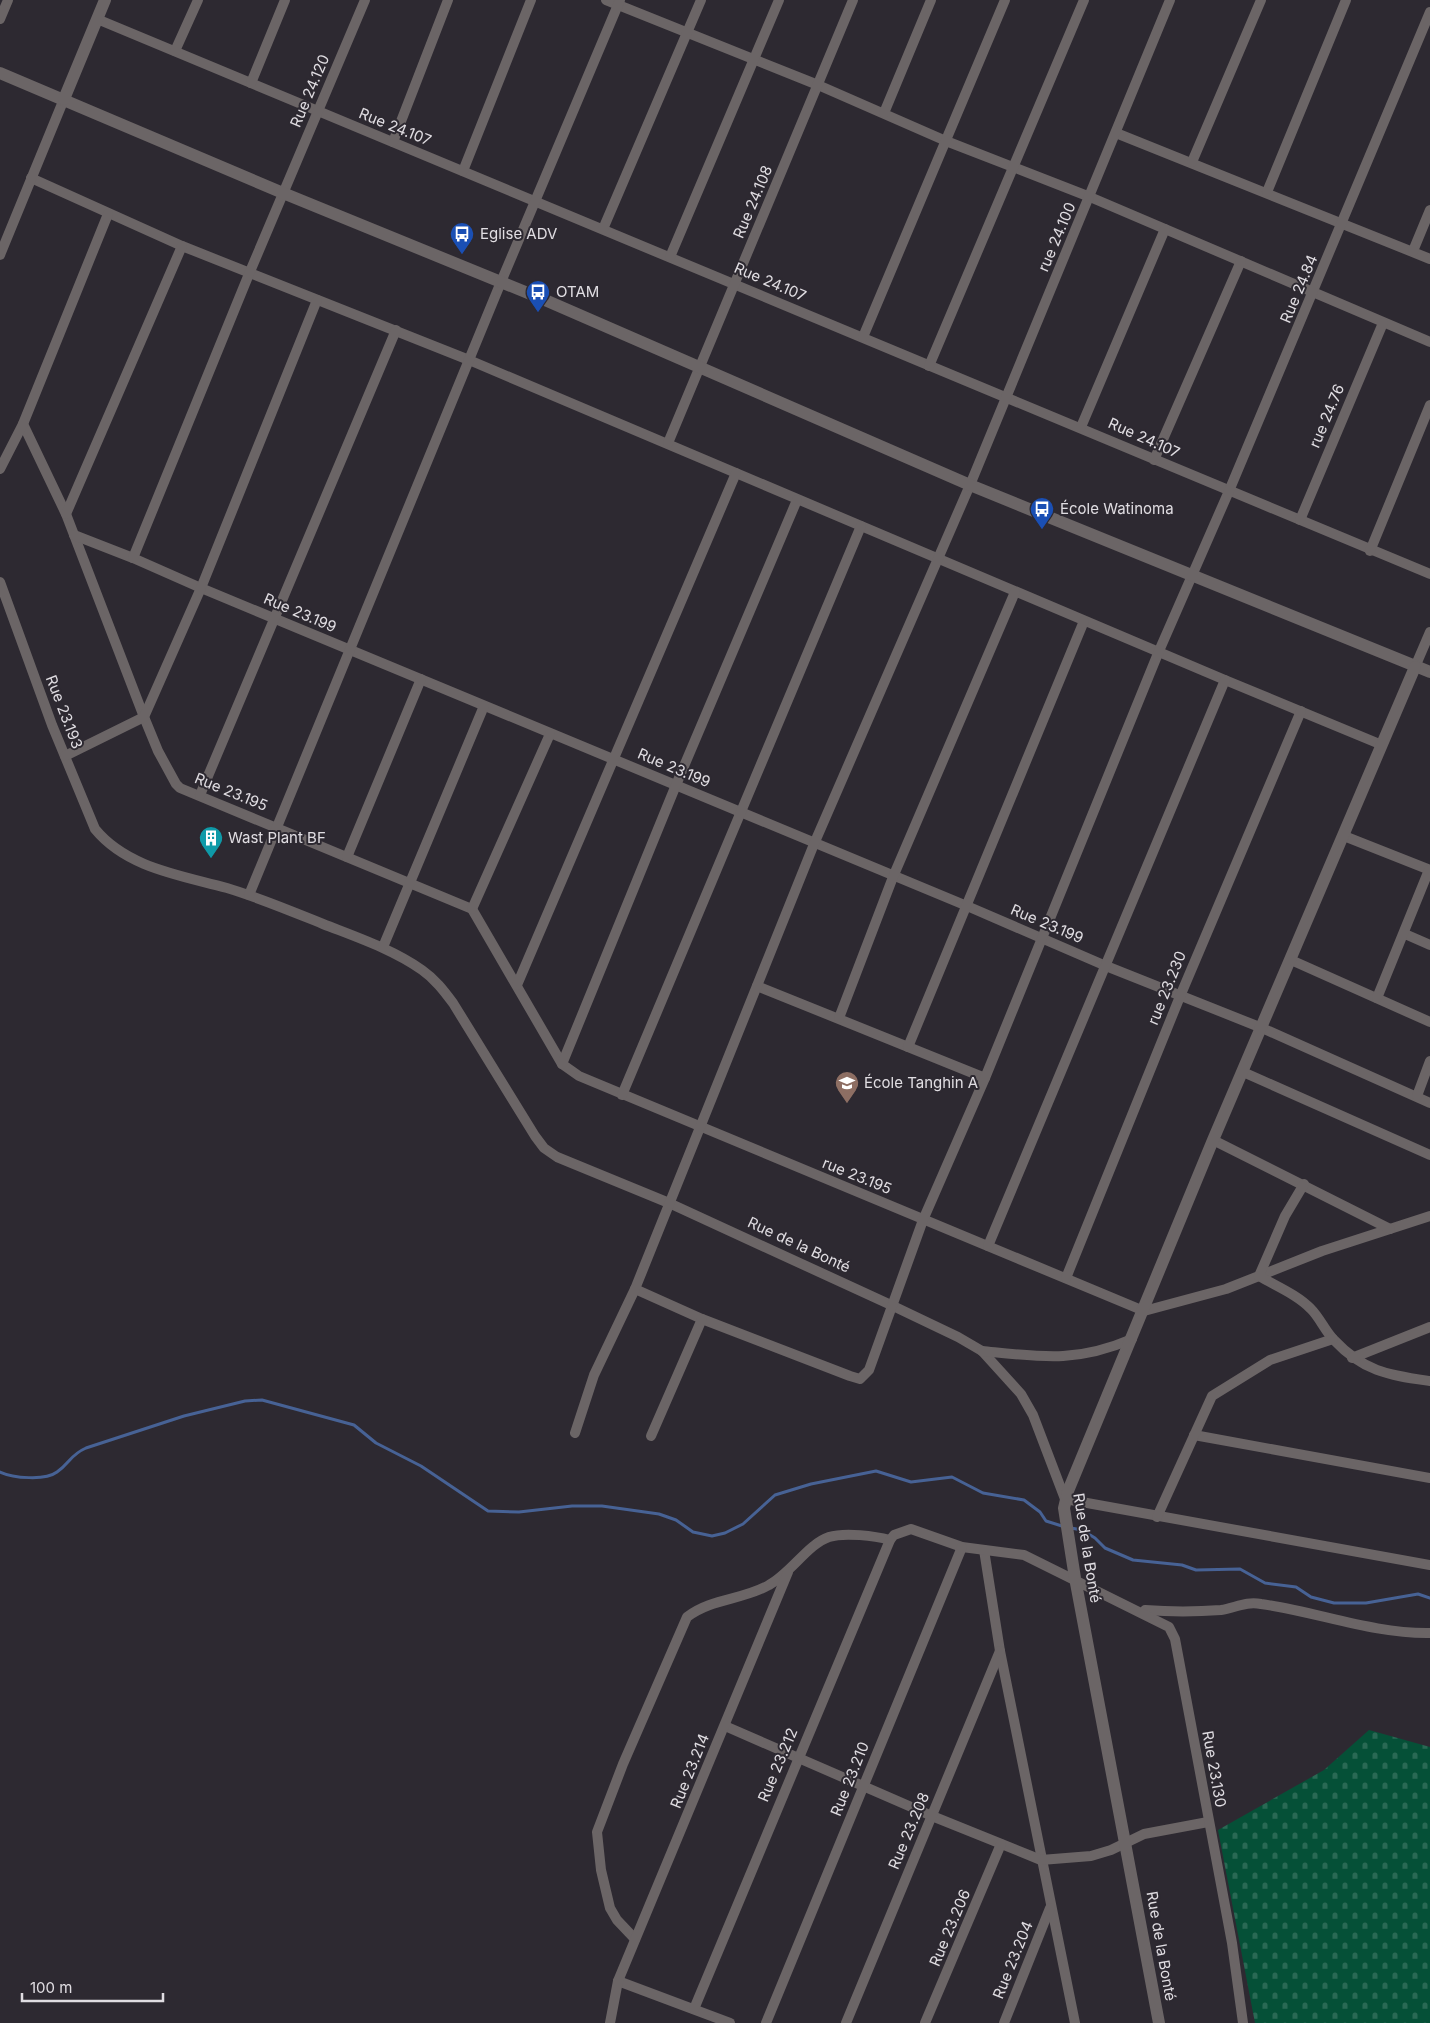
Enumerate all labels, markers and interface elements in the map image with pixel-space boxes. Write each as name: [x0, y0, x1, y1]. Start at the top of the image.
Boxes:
street label: Rue 24.120: [286, 52, 333, 130]
street label: Rue 24.107: [356, 103, 434, 150]
street label: Rue 24.108: [729, 162, 776, 241]
street label: rue 24.100: [1033, 199, 1080, 274]
bus stop icon: Eglise ADV: [449, 221, 475, 255]
place label: Eglise ADV: [480, 224, 557, 243]
street label: Rue 24.84: [1276, 252, 1321, 326]
street label: Rue 24.107: [731, 258, 809, 305]
bus stop icon: OTAM: [525, 279, 551, 313]
place label: OTAM: [556, 282, 599, 301]
street label: rue 24.76: [1305, 381, 1348, 450]
street label: Rue 24.107: [1105, 413, 1183, 462]
bus stop icon: École Watinoma: [1029, 496, 1055, 530]
place label: École Watinoma: [1060, 499, 1174, 518]
street label: Rue 23.199: [261, 589, 339, 636]
street label: Rue 23.193: [42, 672, 87, 751]
street label: Rue 23.199: [635, 744, 713, 791]
street label: Rue 23.195: [192, 768, 270, 815]
building icon: Wast Plant BF: [198, 825, 224, 859]
place label: Wast Plant BF: [228, 828, 326, 847]
street label: Rue 23.199: [1008, 900, 1086, 947]
street label: rue 23.230: [1143, 948, 1190, 1027]
school or university icon: École Tanghin A: [834, 1070, 860, 1104]
place label: École Tanghin A: [864, 1073, 978, 1092]
street label: rue 23.195: [820, 1153, 895, 1198]
street label: Rue de la Bonté: [745, 1212, 854, 1277]
street label: Rue de la Bonté: [1069, 1492, 1106, 1604]
street label: Rue 23.212: [754, 1725, 802, 1805]
street label: Rue 23.130: [1198, 1729, 1231, 1809]
street label: Rue 23.214: [666, 1731, 713, 1811]
street label: Rue 23.210: [826, 1739, 873, 1819]
street label: Rue 23.208: [884, 1789, 933, 1872]
street label: Rue 23.206: [925, 1886, 974, 1969]
street label: Rue de la Bonté: [1142, 1890, 1180, 2002]
street label: Rue 23.204: [988, 1918, 1037, 2001]
scale bar: [22, 1970, 164, 2002]
text: 100 m: [30, 1978, 72, 1997]

